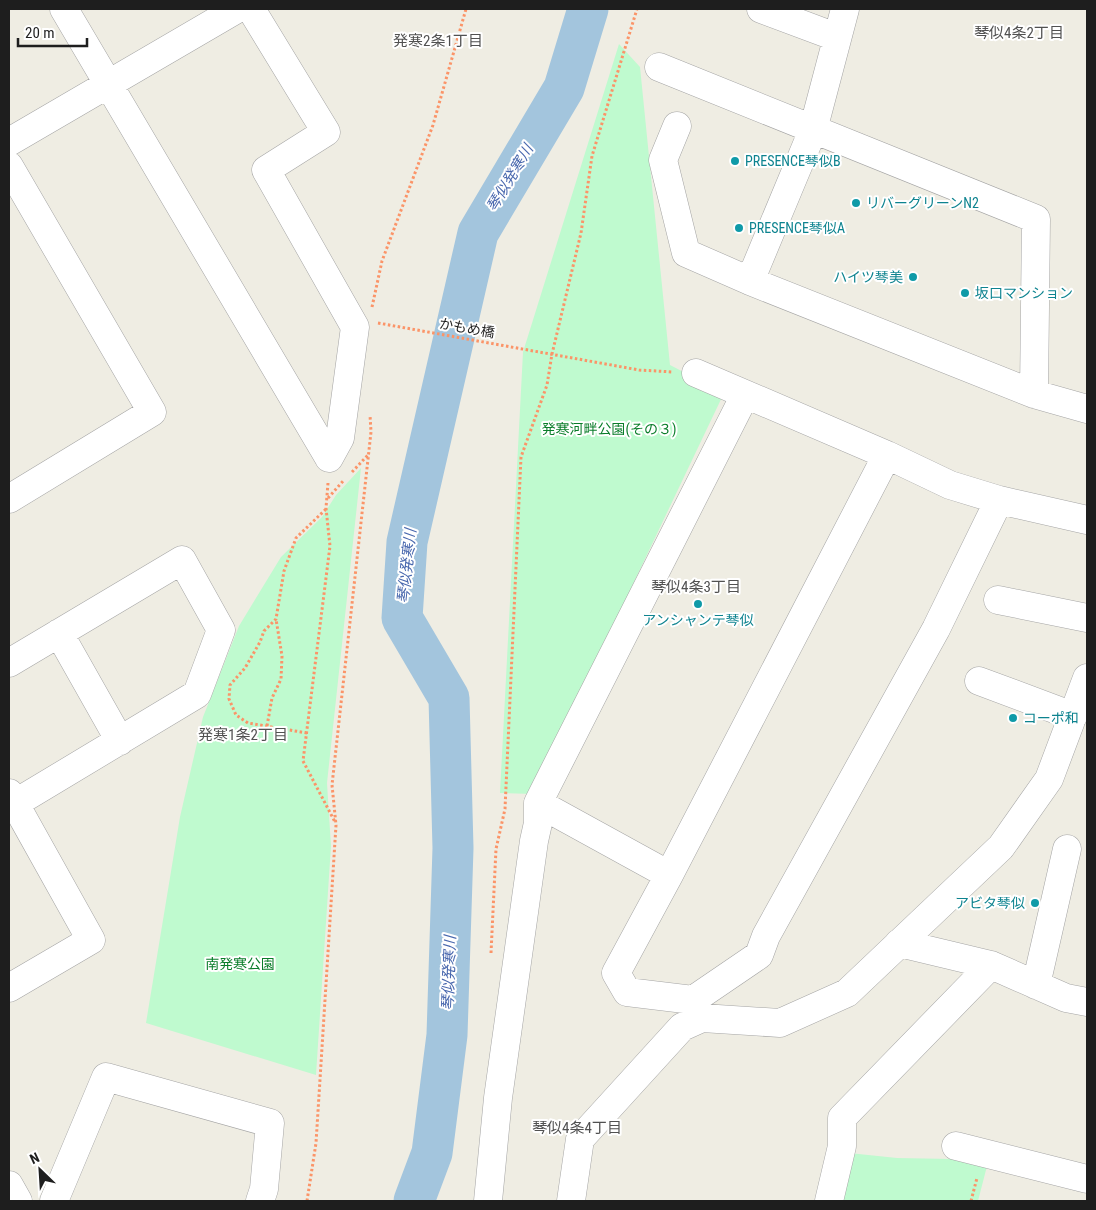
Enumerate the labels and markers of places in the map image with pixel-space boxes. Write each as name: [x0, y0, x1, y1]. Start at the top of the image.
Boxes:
place label: PRESENCE琴似B: [745, 153, 841, 169]
marker: PRESENCE琴似B: [729, 155, 741, 167]
place label: リバーグリーンN2: [866, 195, 979, 211]
marker: リバーグリーンN2: [850, 197, 862, 209]
place label: PRESENCE琴似A: [749, 220, 845, 236]
marker: PRESENCE琴似A: [733, 222, 745, 234]
place label: ハイツ琴美: [833, 269, 903, 285]
marker: ハイツ琴美: [907, 271, 919, 283]
place label: 坂口マンション: [975, 285, 1073, 301]
marker: 坂口マンション: [959, 287, 971, 299]
marker: アンシャンテ琴似: [692, 598, 704, 610]
place label: アンシャンテ琴似: [642, 612, 754, 628]
place label: コーポ和: [1023, 710, 1079, 726]
marker: コーポ和: [1007, 712, 1019, 724]
place label: アビタ琴似: [955, 895, 1025, 911]
marker: アビタ琴似: [1029, 897, 1041, 909]

